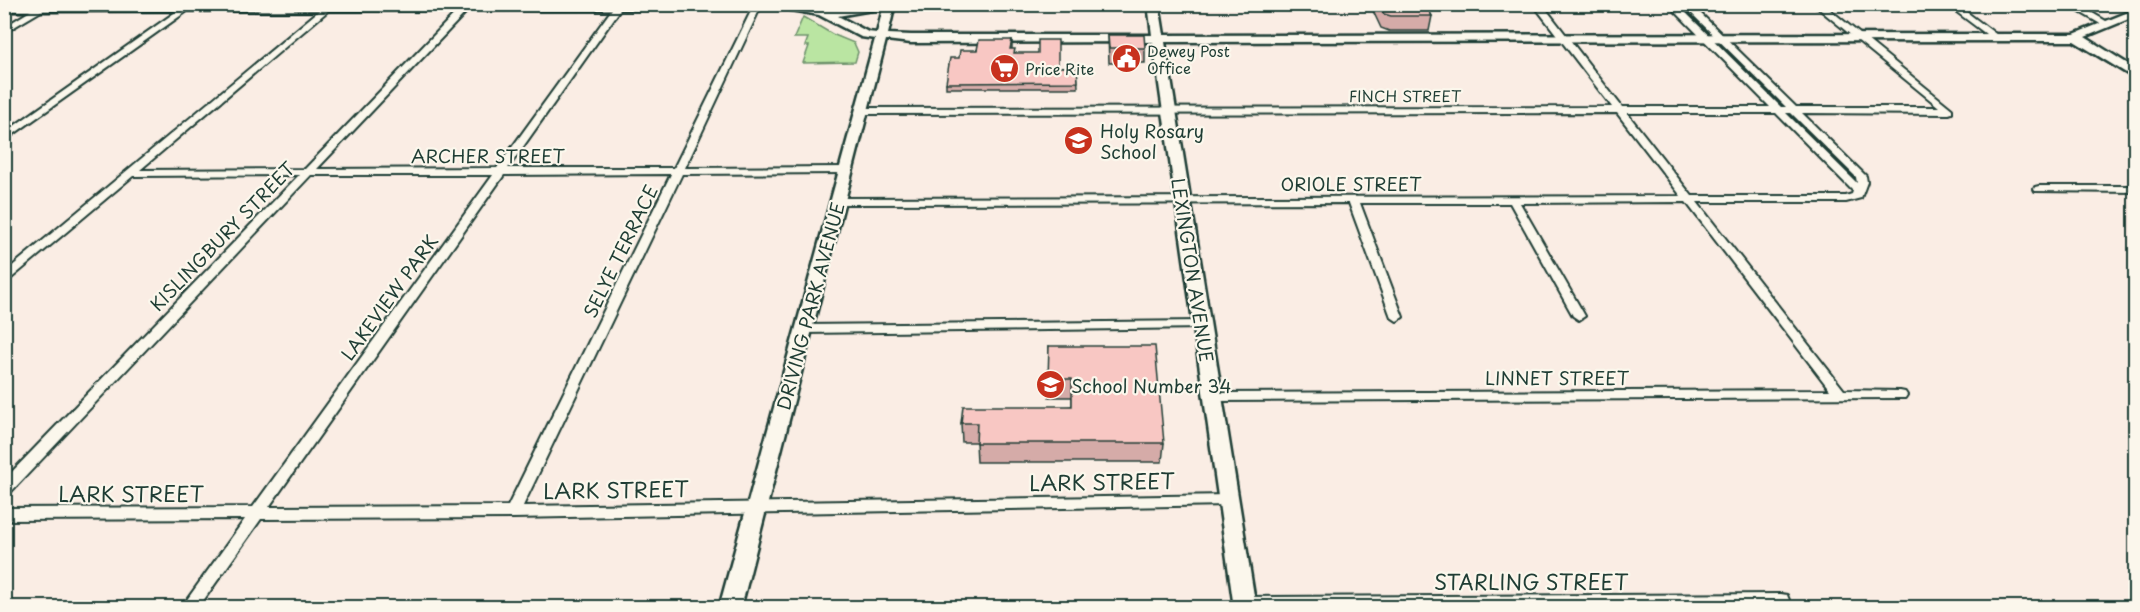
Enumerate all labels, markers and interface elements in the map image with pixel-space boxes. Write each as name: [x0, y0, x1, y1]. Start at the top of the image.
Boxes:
place label: Dewey Post Office: [1147, 39, 1230, 79]
public building icon: Dewey Post Office: [1110, 43, 1142, 75]
supermarket icon: Price Rite: [988, 52, 1020, 84]
place label: Price Rite: [1025, 57, 1094, 80]
street label: FINCH STREET: [1349, 84, 1462, 107]
place label: Holy Rosary School: [1100, 117, 1204, 165]
school or university icon: Holy Rosary School: [1063, 124, 1095, 156]
street label: ARCHER STREET: [411, 142, 566, 169]
street label: KISLINGBURY STREET: [143, 155, 301, 317]
street label: ORIOLE STREET: [1281, 170, 1422, 197]
street label: LEXINGTON AVENUE: [1165, 176, 1221, 364]
street label: SELYE TERRACE: [576, 180, 664, 322]
street label: DRIVING PARK AVENUE: [769, 199, 851, 413]
street label: LAKEVIEW PARK: [334, 229, 444, 365]
street label: LINNET STREET: [1485, 364, 1630, 391]
school or university icon: School Number 34: [1034, 369, 1066, 401]
place label: School Number 34: [1071, 372, 1231, 399]
street label: LARK STREET: [1029, 464, 1176, 498]
street label: LARK STREET: [543, 472, 690, 506]
street label: LARK STREET: [58, 477, 204, 509]
street label: STARLING STREET: [1434, 565, 1629, 597]

